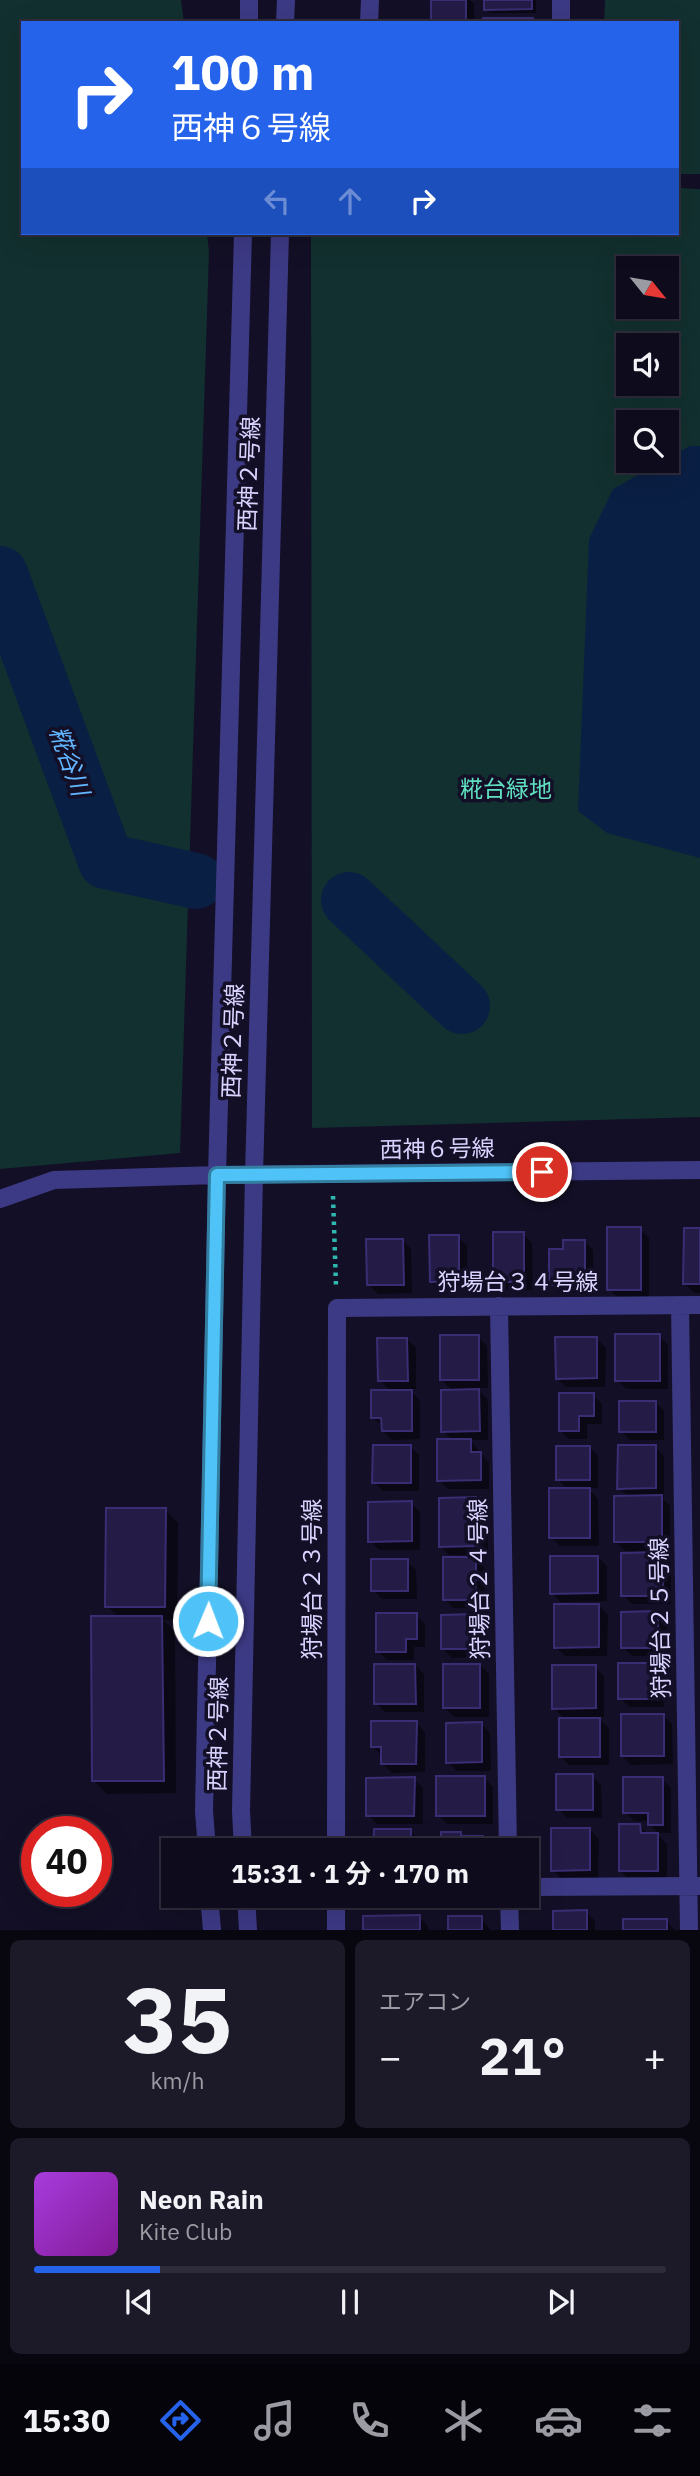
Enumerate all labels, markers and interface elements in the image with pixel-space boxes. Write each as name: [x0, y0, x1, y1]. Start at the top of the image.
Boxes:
text: 100 m: [171, 40, 315, 103]
icon: right: [56, 49, 147, 140]
text: 西神６号線: [171, 106, 331, 148]
icon: left: [258, 182, 296, 220]
icon: ahead: [331, 182, 369, 220]
icon: right: [404, 182, 442, 220]
north arrow: [616, 256, 679, 318]
map controls: [616, 256, 679, 473]
button: sound: [616, 333, 679, 396]
button: search: [616, 410, 679, 473]
street label: 西神２号線: [231, 416, 265, 532]
water label: 糀谷川: [43, 721, 98, 803]
park label: 糀台緑地: [460, 773, 552, 803]
street label: 西神２号線: [215, 983, 249, 1099]
street label: 西神６号線: [379, 1132, 495, 1164]
pin: [512, 1142, 572, 1202]
icon: arrive: [523, 1153, 561, 1191]
street label: 狩場台３４号線: [438, 1266, 599, 1296]
street label: 狩場台２４号線: [462, 1498, 494, 1660]
street label: 狩場台２３号線: [296, 1499, 326, 1660]
street label: 狩場台２５号線: [643, 1537, 675, 1699]
position arrow: [171, 1584, 245, 1658]
street label: 西神２号線: [201, 1676, 233, 1792]
speed limit sign: 40: [21, 1816, 112, 1907]
text: 15:31 · 1 分 · 170 m: [231, 1856, 469, 1890]
text: 35: [123, 1960, 232, 2078]
text: エアコン: [379, 1986, 471, 2016]
text: 21°: [479, 2022, 566, 2089]
text: −: [379, 2032, 402, 2081]
text: +: [643, 2032, 666, 2081]
text: km/h: [150, 2065, 205, 2095]
text: Neon Rain: [139, 2182, 264, 2216]
text: Kite Club: [139, 2216, 232, 2246]
icon: previous: [120, 2283, 158, 2321]
icon: pause: [331, 2283, 369, 2321]
icon: next: [542, 2283, 580, 2321]
icon: directions: [156, 2396, 205, 2445]
icon: music: [250, 2396, 299, 2445]
icon: phone: [345, 2396, 394, 2445]
icon: climate: [439, 2396, 488, 2445]
icon: car: [534, 2396, 583, 2445]
icon: filters: [628, 2396, 677, 2445]
text: 15:30: [23, 2399, 110, 2441]

